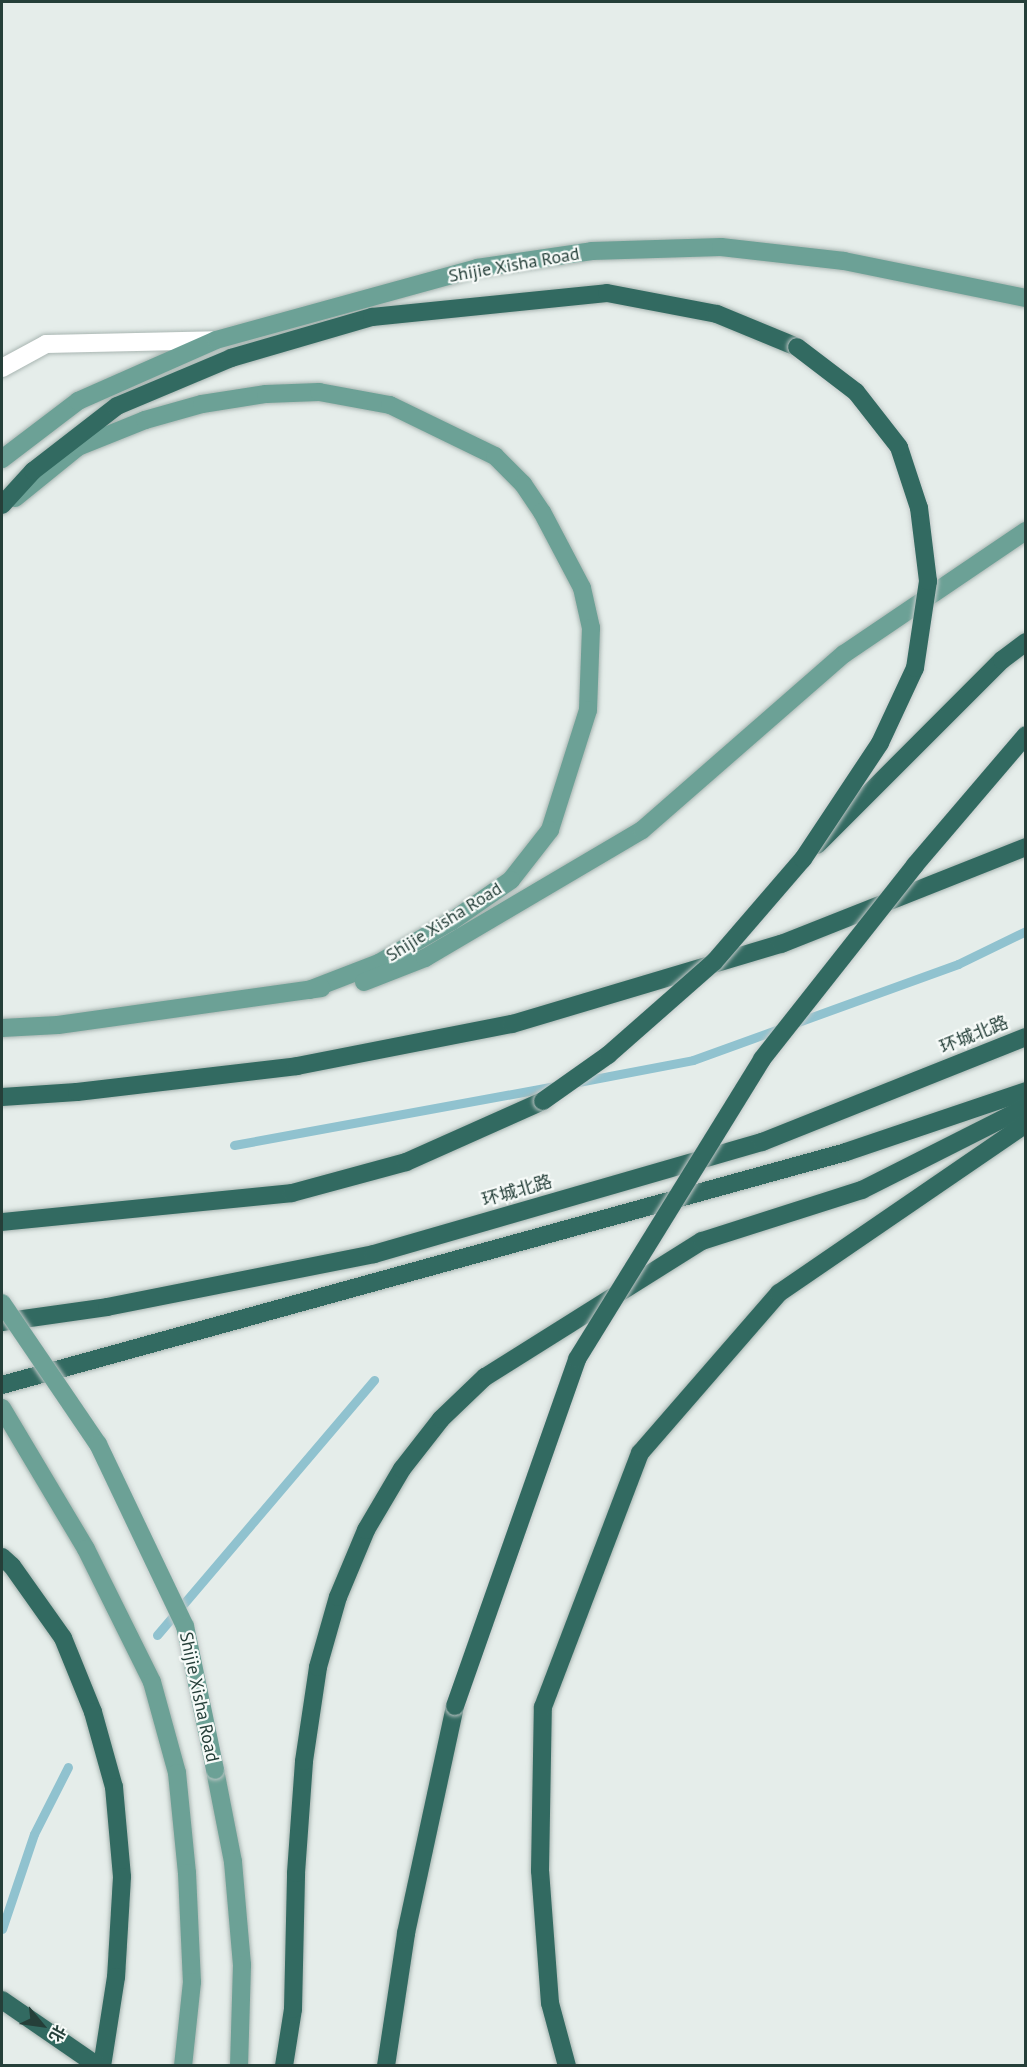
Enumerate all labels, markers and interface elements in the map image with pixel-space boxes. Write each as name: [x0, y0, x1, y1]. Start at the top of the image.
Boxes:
street label: Shijie Xisha Road: [447, 243, 581, 287]
street label: Shijie Xisha Road: [382, 878, 506, 966]
street label: 环城北路: [937, 1012, 1011, 1058]
street label: 环城北路: [479, 1171, 555, 1211]
street label: Shijie Xisha Road: [175, 1630, 223, 1764]
north arrow: [12, 1995, 72, 2055]
text: 北: [45, 2022, 70, 2046]

